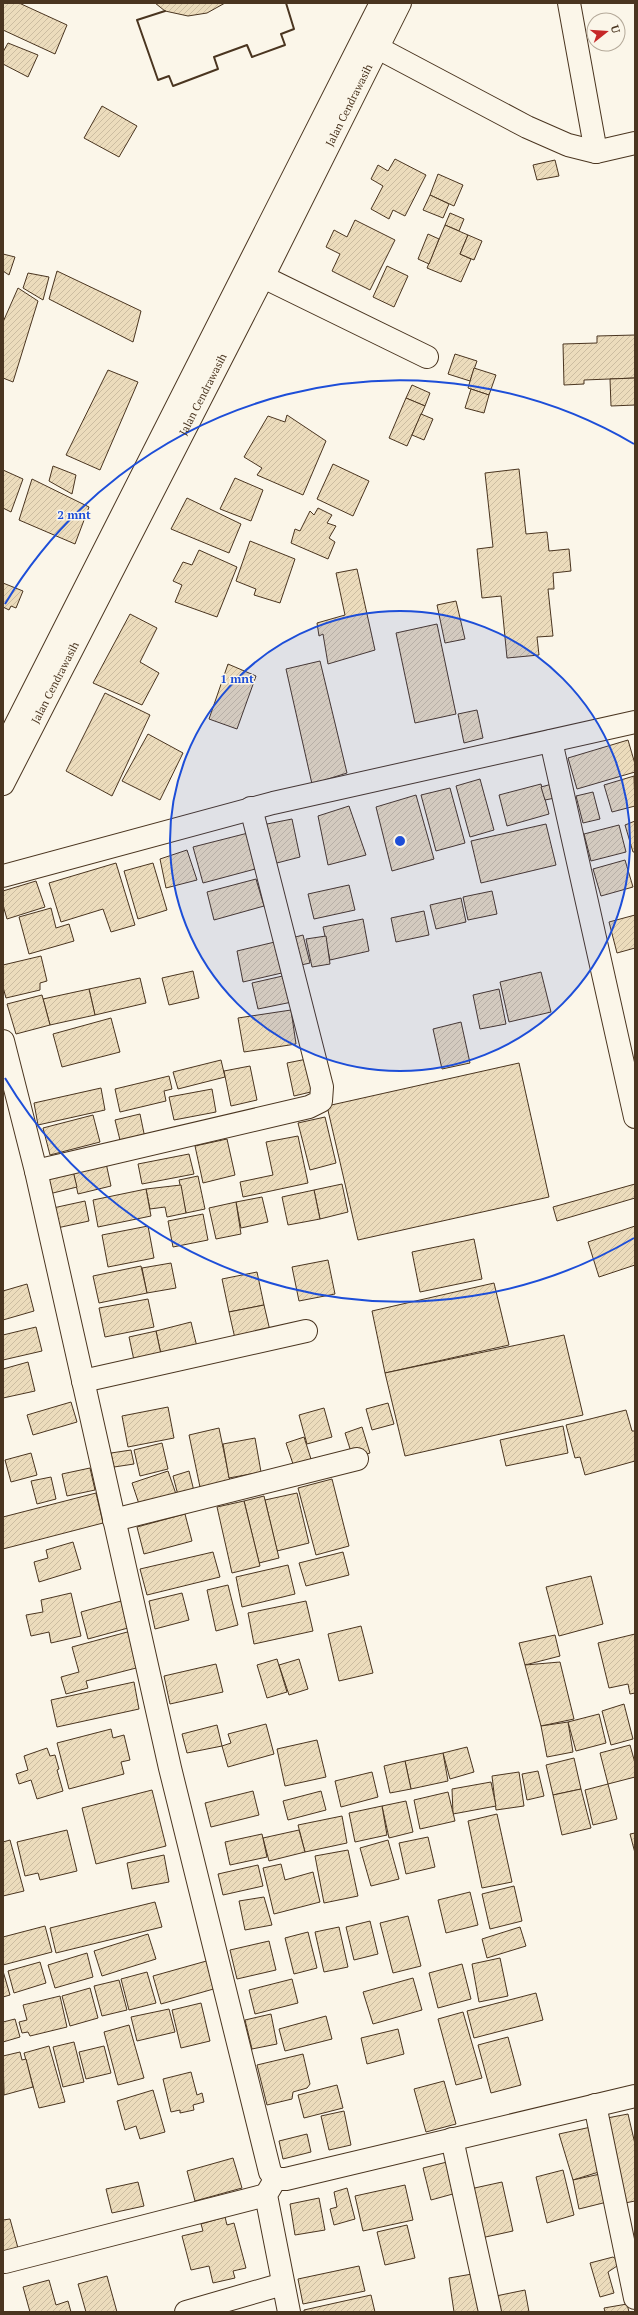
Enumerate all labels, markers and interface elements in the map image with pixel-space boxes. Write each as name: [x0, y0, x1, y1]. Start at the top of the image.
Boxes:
north arrow: [586, 12, 626, 52]
text: U: [608, 23, 623, 35]
street label: Jalan Cendrawasih: [322, 61, 376, 149]
street label: Jalan Cendrawasih: [176, 350, 230, 438]
text: 2 mnt: [57, 507, 91, 522]
street label: Jalan Cendrawasih: [28, 639, 82, 726]
text: 1 mnt: [220, 671, 254, 686]
centre of rings: [393, 834, 407, 848]

